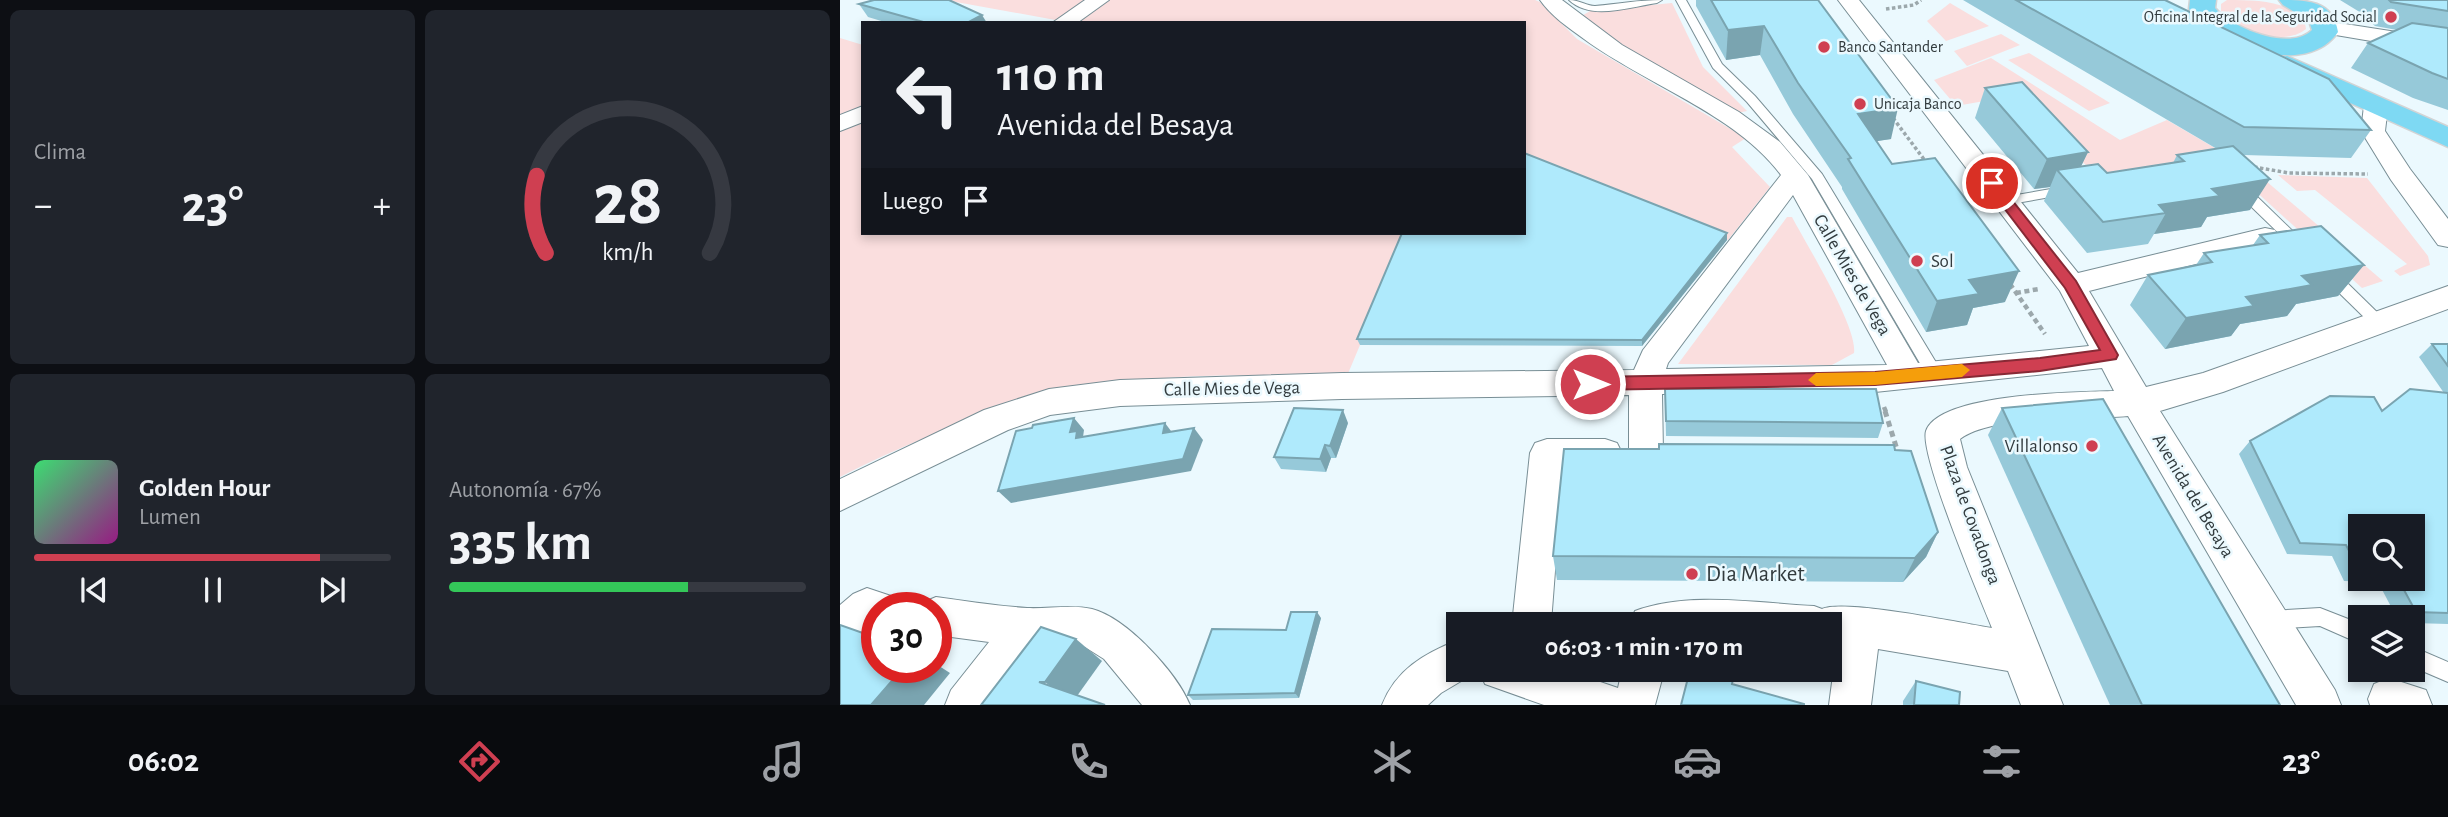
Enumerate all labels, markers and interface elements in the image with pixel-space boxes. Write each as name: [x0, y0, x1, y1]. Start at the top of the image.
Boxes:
place label: Oficina Integral de la Seguridad Social: [2144, 9, 2377, 25]
marker: Oficina Integral de la Seguridad Social: [2383, 9, 2399, 25]
marker: Banco Santander: [1816, 39, 1832, 55]
place label: Banco Santander: [1838, 39, 1944, 55]
icon: left: [882, 49, 973, 140]
text: 110 m: [997, 51, 1105, 100]
marker: Unicaja Banco: [1852, 96, 1868, 112]
place label: Unicaja Banco: [1874, 96, 1962, 113]
text: Avenida del Besaya: [997, 109, 1234, 141]
text: Clima: [34, 141, 86, 164]
pin: [1962, 153, 2022, 213]
icon: arrive: [1973, 164, 2011, 202]
text: 28: [592, 165, 663, 238]
text: 23°: [181, 179, 244, 231]
icon: arrive: [957, 182, 995, 220]
text: −: [34, 187, 52, 225]
text: +: [373, 187, 391, 225]
text: Luego: [882, 188, 943, 214]
street label: Calle Mies de Vega: [1810, 211, 1894, 339]
text: km/h: [602, 240, 653, 265]
place label: Sol: [1931, 252, 1954, 271]
marker: Sol: [1909, 253, 1925, 269]
position arrow: [1553, 347, 1627, 421]
street label: Calle Mies de Vega: [1164, 378, 1301, 400]
street label: Avenida del Besaya: [2149, 431, 2237, 561]
place label: Villalonso: [2005, 437, 2078, 456]
marker: Villalonso: [2084, 438, 2100, 454]
street label: Plaza de Covadonga: [1936, 443, 2004, 587]
text: Golden Hour: [139, 475, 270, 501]
text: Autonomía · 67%: [449, 479, 601, 502]
text: Lumen: [139, 506, 201, 529]
map controls: [2348, 514, 2425, 682]
button: search: [2348, 514, 2425, 591]
text: 335 km: [449, 517, 592, 569]
place label: Dia Market: [1706, 563, 1805, 586]
marker: Dia Market: [1684, 566, 1700, 582]
icon: previous: [75, 571, 113, 609]
icon: pause: [194, 571, 232, 609]
icon: next: [313, 571, 351, 609]
speed limit sign: 30: [861, 592, 952, 683]
button: layers: [2348, 605, 2425, 682]
text: 06:03 · 1 min · 170 m: [1545, 634, 1743, 660]
icon: directions: [455, 737, 504, 786]
icon: music: [759, 737, 808, 786]
icon: phone: [1064, 737, 1113, 786]
icon: climate: [1368, 737, 1417, 786]
icon: car: [1673, 737, 1722, 786]
icon: filters: [1977, 737, 2026, 786]
text: 06:02: [128, 745, 199, 777]
text: 23°: [2282, 745, 2320, 777]

